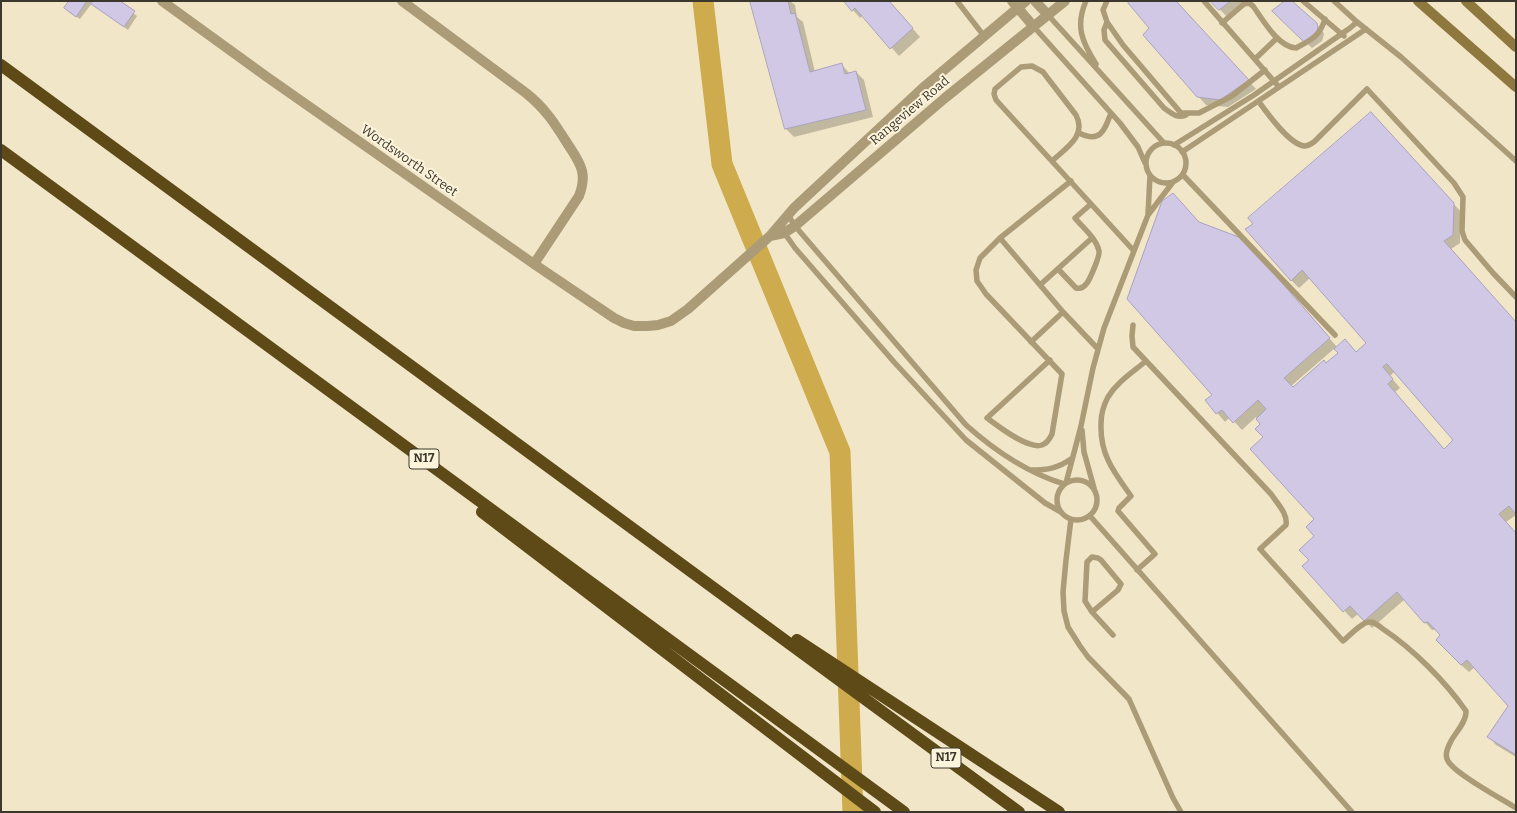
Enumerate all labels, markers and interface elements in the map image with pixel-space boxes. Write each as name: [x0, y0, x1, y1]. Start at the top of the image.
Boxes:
street label: Rangeview Road: [867, 73, 953, 149]
street label: Wordsworth Street: [358, 122, 460, 200]
road number: N17: [409, 449, 439, 469]
road number: N17: [931, 748, 961, 768]

